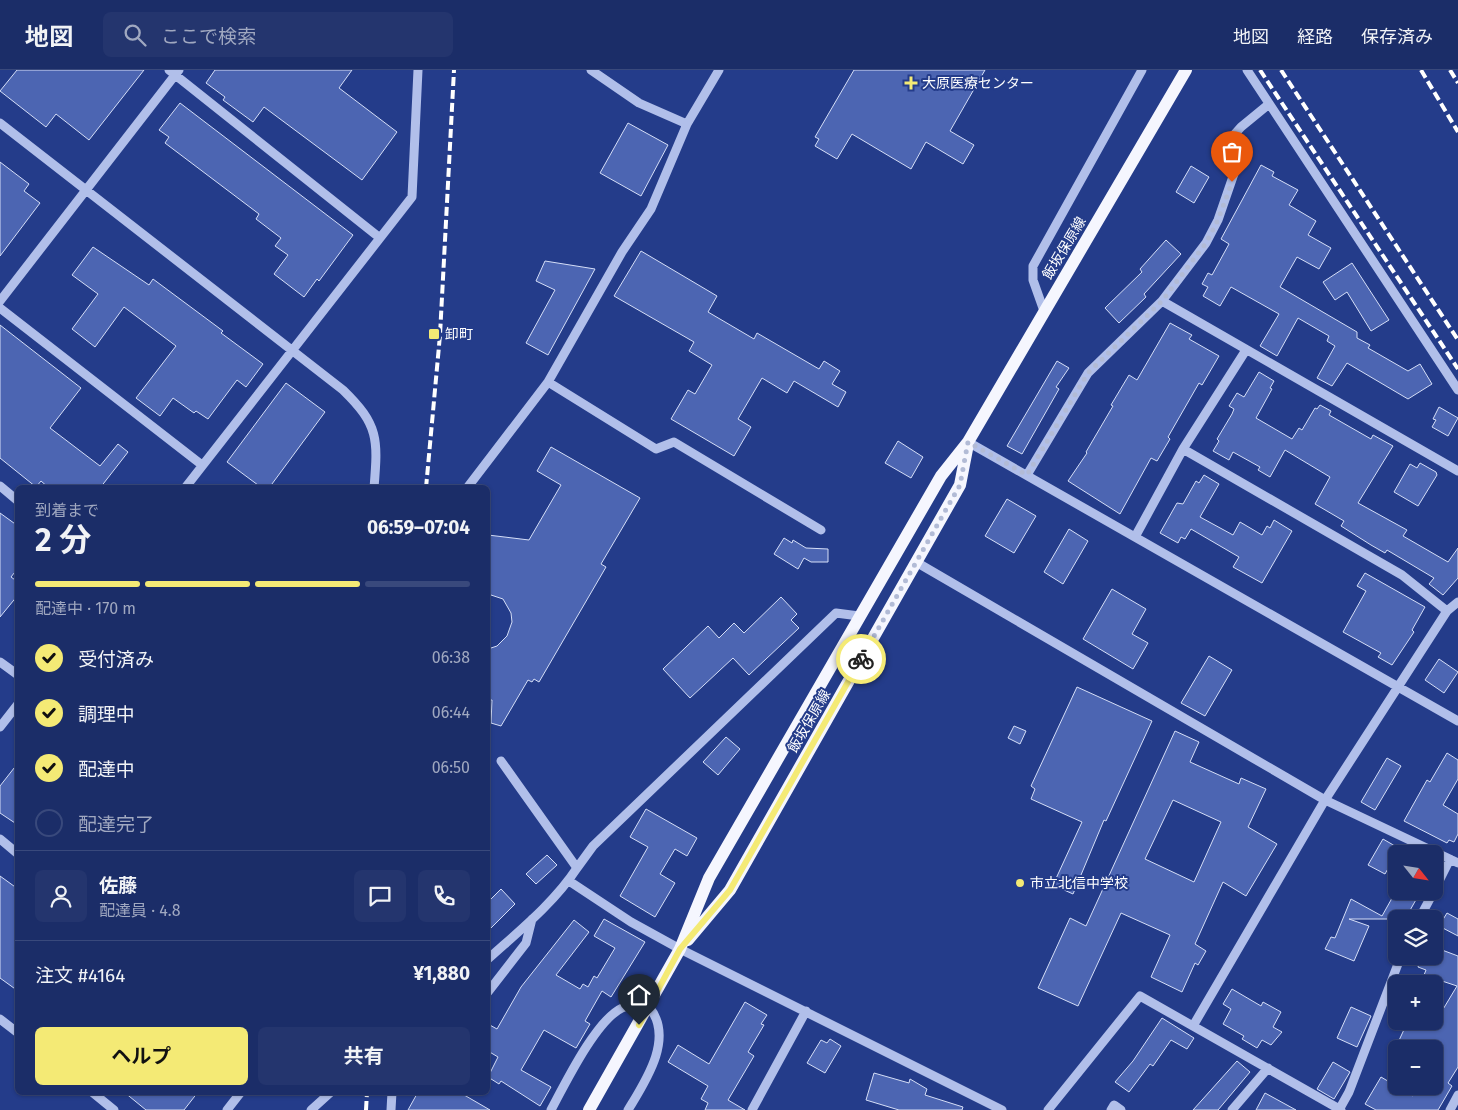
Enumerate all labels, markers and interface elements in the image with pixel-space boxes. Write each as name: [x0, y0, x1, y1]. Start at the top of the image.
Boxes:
search box: [103, 12, 453, 57]
icon: search: [121, 21, 149, 49]
text: 地図: [25, 23, 73, 51]
text: ここで検索: [161, 25, 256, 48]
text: 地図: [1233, 26, 1269, 48]
text: 経路: [1297, 26, 1333, 48]
text: 保存済み: [1361, 26, 1433, 48]
place label: 大原医療センター: [922, 75, 1034, 92]
marker: 大原医療センター: [904, 76, 918, 90]
pin: [1211, 131, 1253, 182]
icon: bag: [1218, 138, 1246, 166]
street label: 飯坂保原線: [1039, 214, 1090, 283]
place label: 卸町: [445, 326, 473, 343]
marker: 卸町: [427, 327, 441, 341]
text: 到着まで: [35, 501, 99, 520]
text: 06:59–07:04: [367, 516, 470, 539]
text: 2 分: [35, 521, 91, 559]
text: 配達中 · 170 m: [35, 599, 136, 618]
courier: [836, 634, 886, 684]
icon: check: [35, 644, 63, 672]
icon: bike: [847, 645, 875, 673]
text: 受付済み: [78, 648, 154, 671]
text: 06:38: [432, 648, 470, 667]
street label: 飯坂保原線: [785, 687, 834, 756]
icon: check: [35, 699, 63, 727]
text: 調理中: [78, 703, 135, 726]
text: 06:44: [432, 703, 470, 722]
icon: check: [35, 754, 63, 782]
text: 配達中: [78, 758, 135, 781]
text: 06:50: [432, 758, 470, 777]
text: 配達完了: [78, 813, 154, 836]
north arrow: [1388, 845, 1442, 900]
map controls: [1388, 845, 1443, 1095]
button: person: [35, 870, 87, 922]
button: chat: [354, 870, 406, 922]
button: phone: [418, 870, 470, 922]
text: 佐藤: [99, 874, 137, 897]
place label: 市立北信中学校: [1030, 875, 1128, 892]
marker: 市立北信中学校: [1014, 877, 1026, 889]
text: 配達員 · 4.8: [99, 901, 181, 920]
button: layers: [1388, 910, 1443, 965]
text: ¥1,880: [413, 962, 470, 985]
text: 注文 #4164: [35, 964, 125, 987]
pin: [618, 974, 660, 1025]
button: +: [1388, 975, 1443, 1030]
icon: home: [625, 981, 653, 1009]
button: ヘルプ: [35, 1027, 248, 1085]
button: 共有: [258, 1027, 470, 1085]
button: −: [1388, 1040, 1443, 1095]

